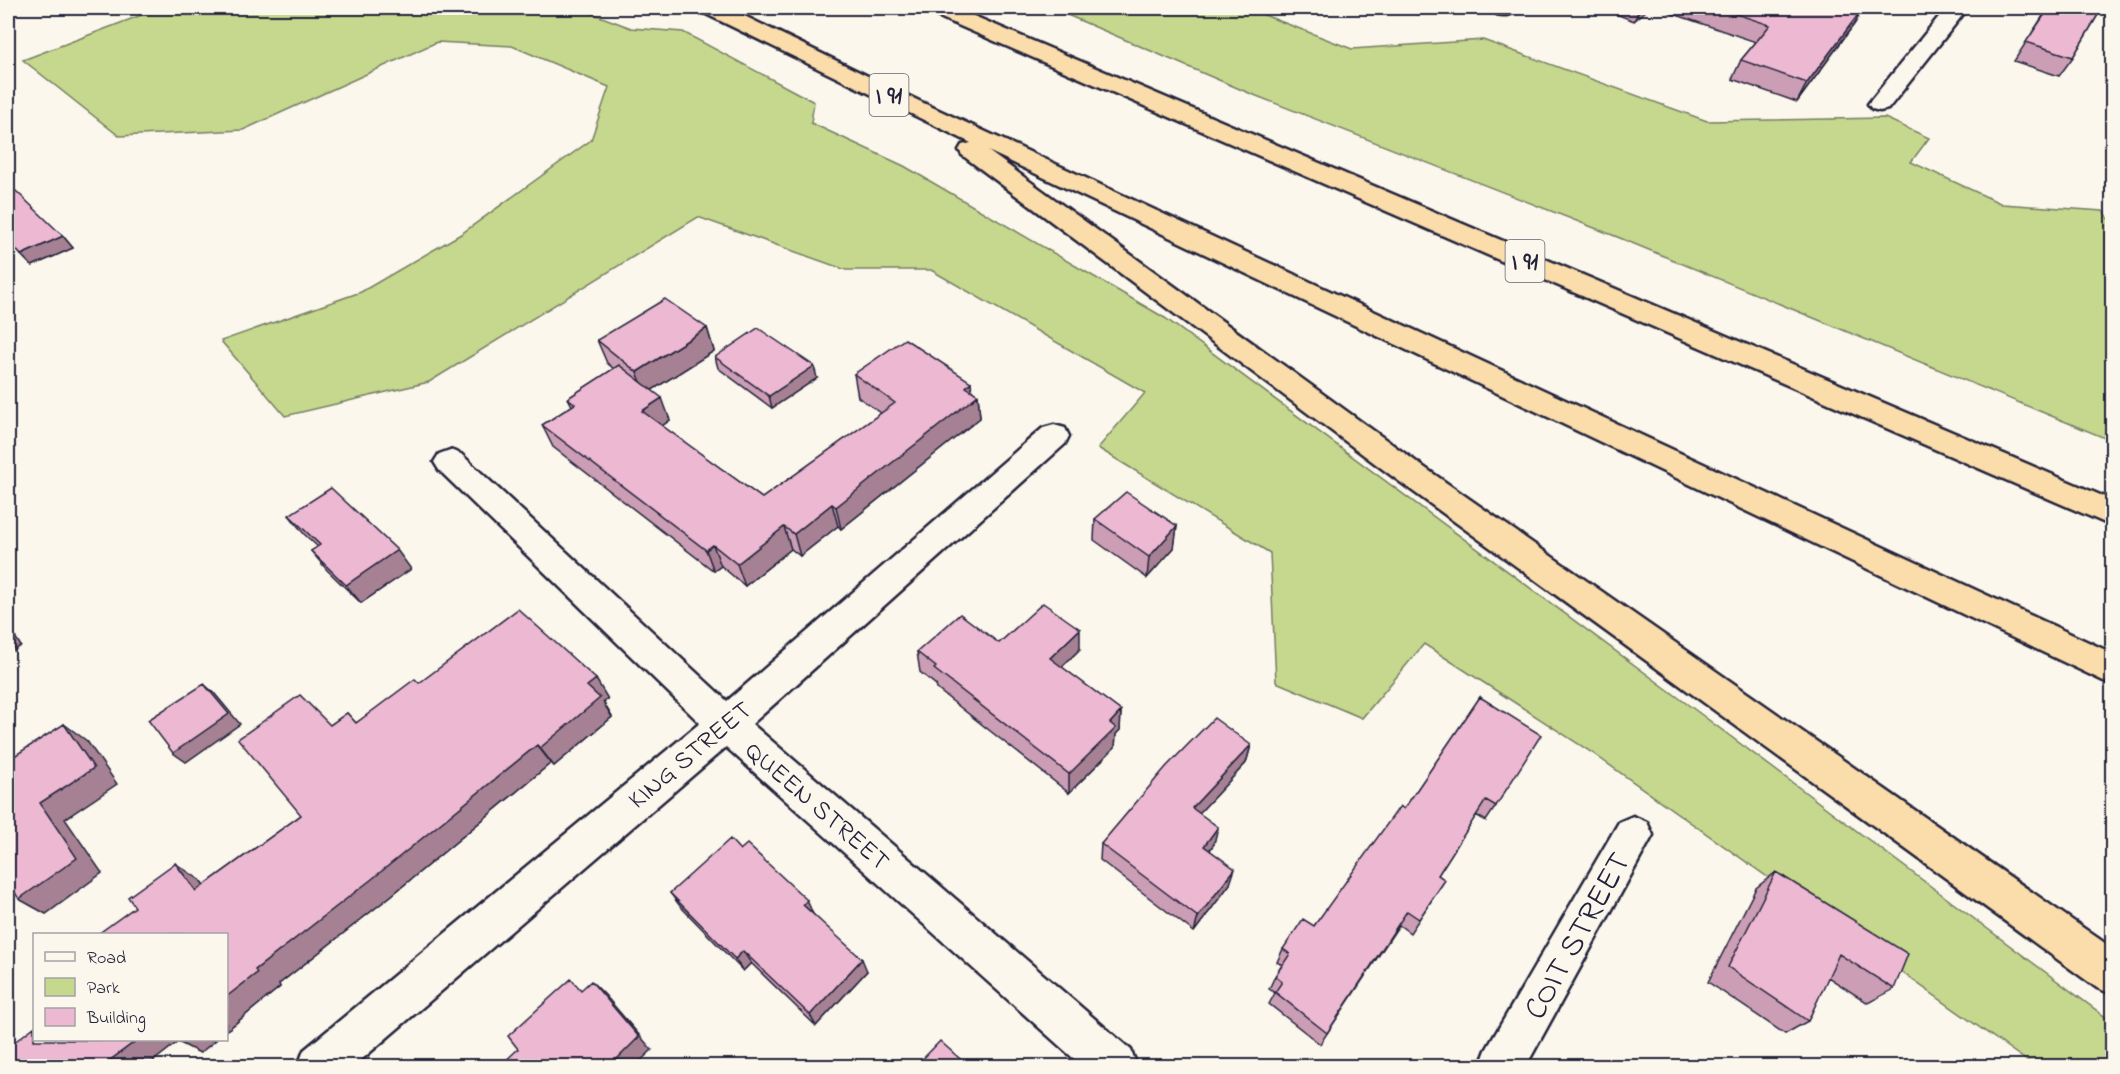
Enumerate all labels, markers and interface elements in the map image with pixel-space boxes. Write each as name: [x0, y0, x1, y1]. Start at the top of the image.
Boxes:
road number: I 91: [870, 74, 908, 116]
road number: I 91: [1506, 240, 1544, 282]
street label: KING STREET: [621, 693, 761, 820]
street label: QUEEN STREET: [735, 734, 897, 881]
street label: COIT STREET: [1514, 844, 1645, 1029]
legend: [33, 933, 228, 1041]
text: Road: [87, 946, 126, 972]
text: Park: [87, 976, 120, 1002]
text: Building: [86, 1006, 146, 1033]

